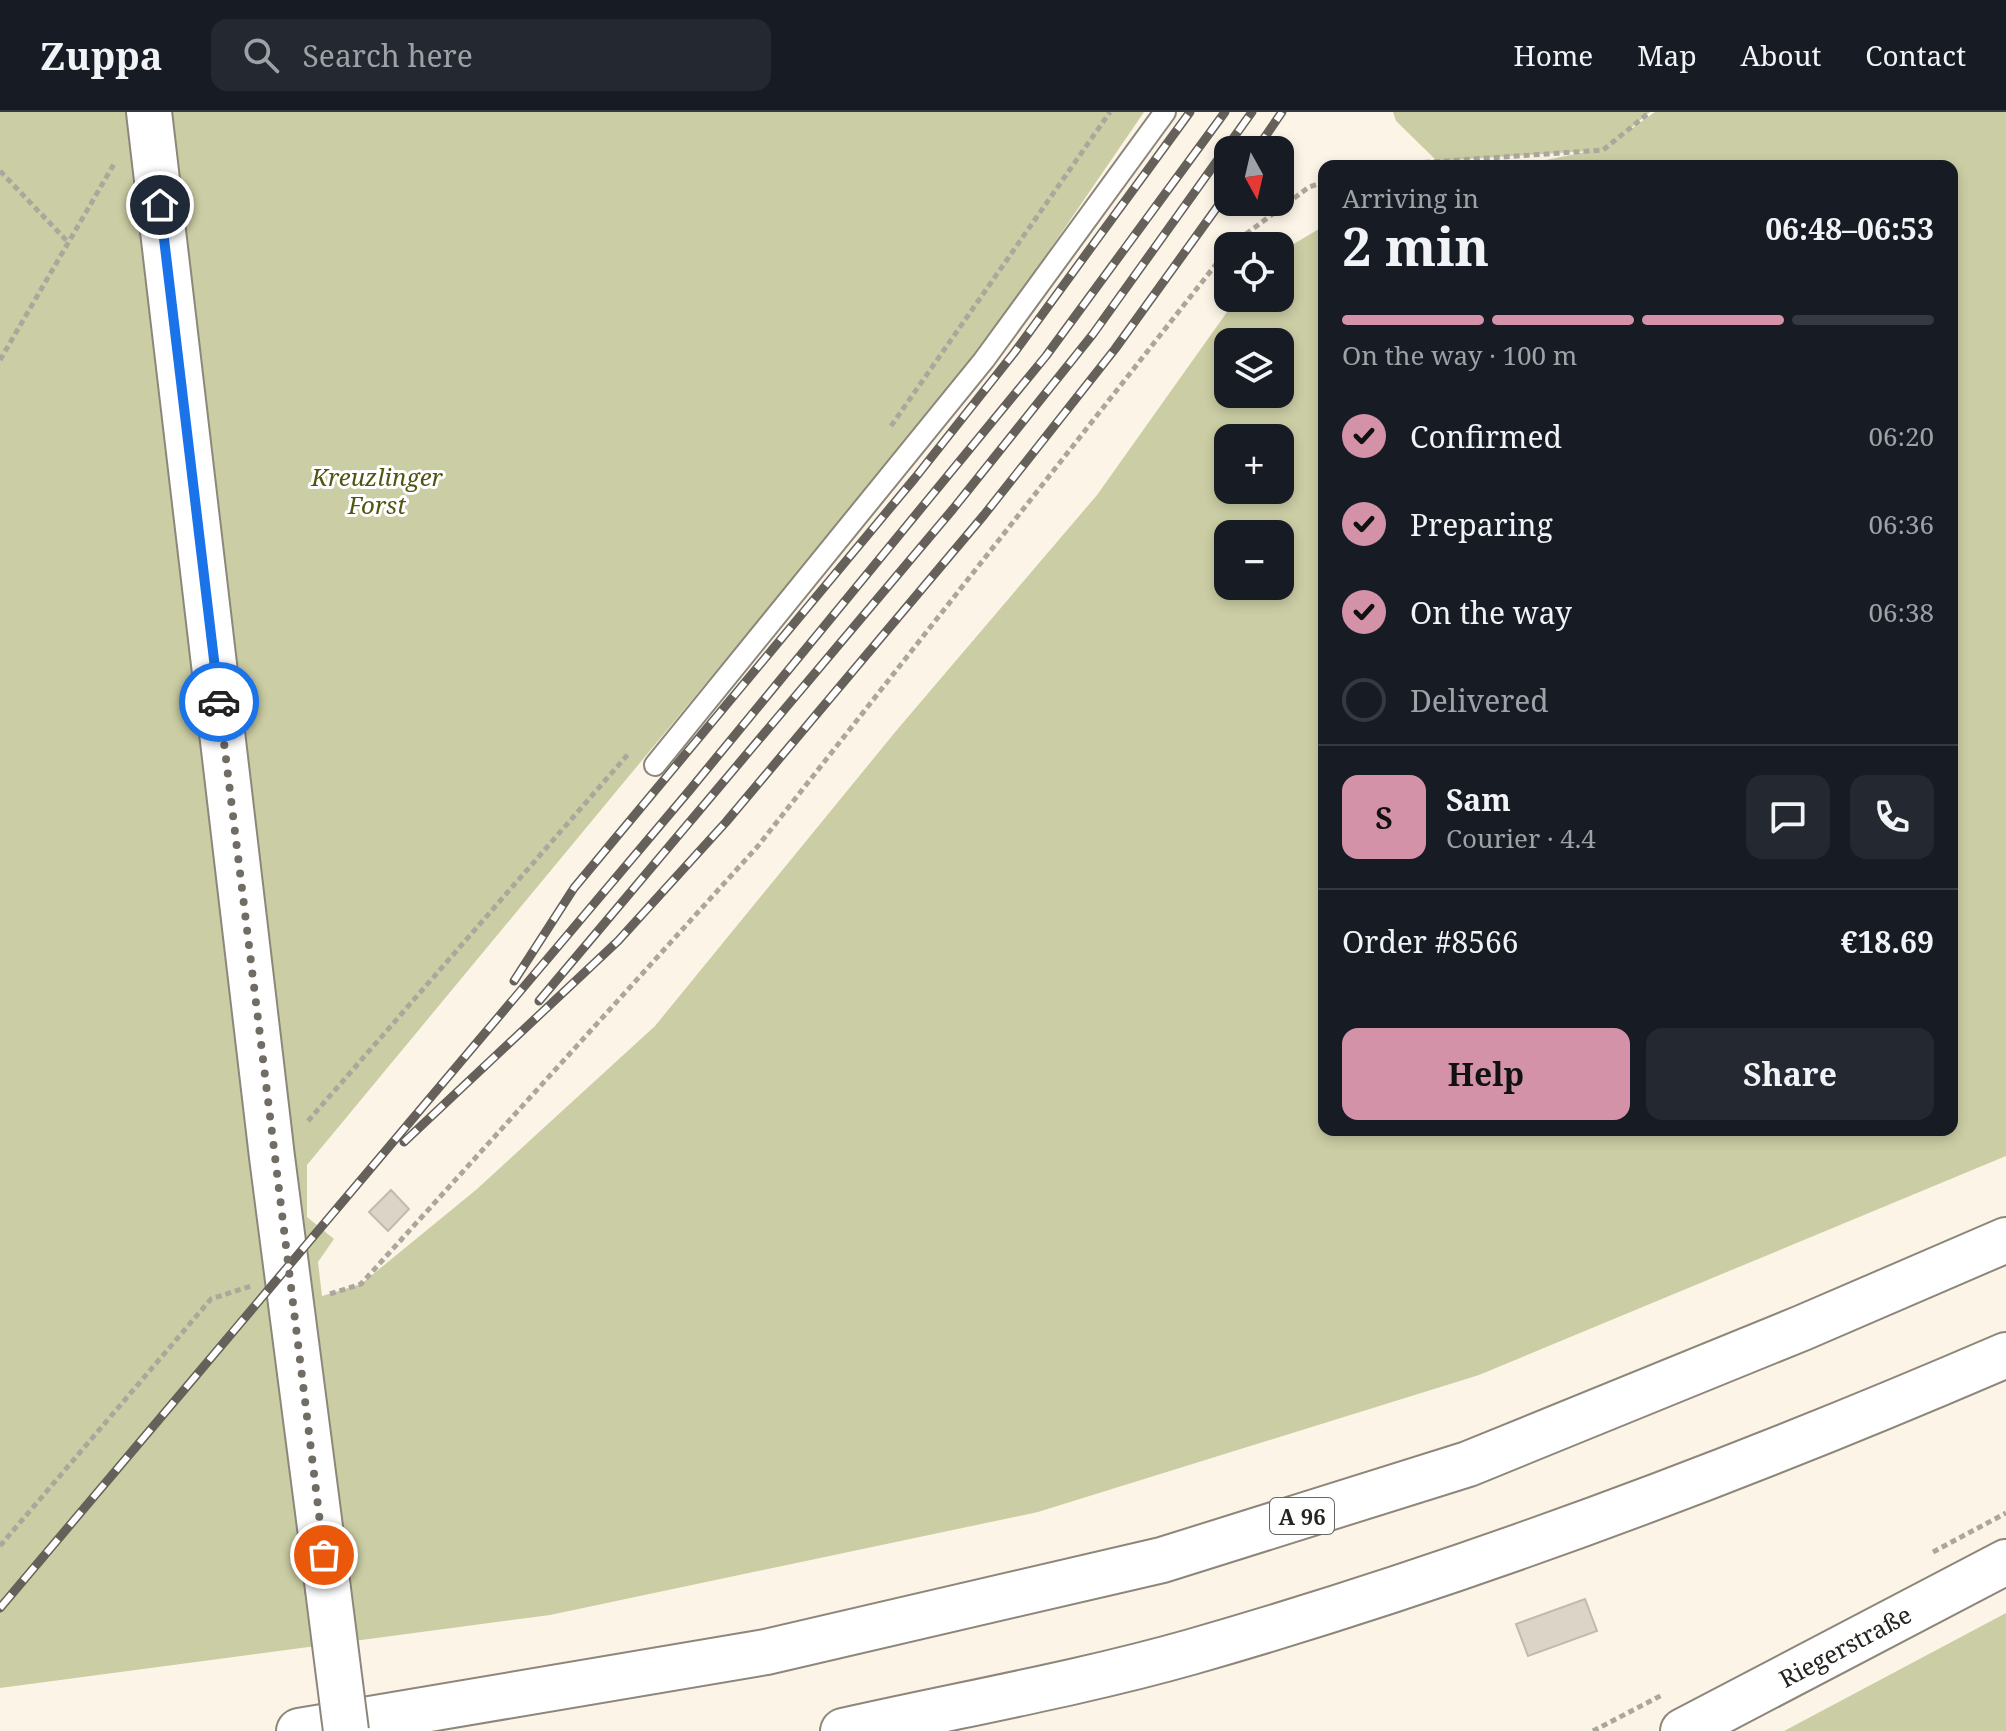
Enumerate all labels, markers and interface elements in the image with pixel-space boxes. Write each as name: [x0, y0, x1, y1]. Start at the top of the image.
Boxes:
search box: [211, 19, 771, 91]
text: Zuppa: [40, 29, 163, 81]
icon: search: [239, 33, 283, 77]
text: Search here: [303, 35, 473, 76]
text: Home: [1514, 36, 1593, 74]
text: Map: [1637, 36, 1697, 74]
text: About: [1741, 36, 1821, 74]
text: Contact: [1865, 36, 1966, 74]
north arrow: [1214, 136, 1294, 216]
map controls: [1214, 136, 1294, 600]
pin: [126, 171, 194, 239]
text: Arriving in: [1342, 180, 1479, 216]
icon: home: [138, 183, 182, 227]
text: 06:48–06:53: [1765, 208, 1934, 249]
text: 2 min: [1342, 210, 1489, 281]
button: locate: [1214, 232, 1294, 312]
button: layers: [1214, 328, 1294, 408]
text: On the way · 100 m: [1342, 337, 1577, 373]
icon: check: [1342, 414, 1386, 458]
text: Confirmed: [1410, 416, 1562, 457]
text: 06:20: [1868, 418, 1934, 454]
button: +: [1214, 424, 1294, 504]
park label: Kreuzlinger Forst: [310, 460, 443, 521]
icon: check: [1342, 502, 1386, 546]
text: Preparing: [1410, 504, 1553, 545]
text: 06:36: [1868, 506, 1934, 542]
button: −: [1214, 520, 1294, 600]
icon: check: [1342, 590, 1386, 634]
text: On the way: [1410, 592, 1572, 633]
text: 06:38: [1868, 594, 1934, 630]
courier: [179, 662, 259, 742]
icon: car: [197, 680, 241, 724]
text: Delivered: [1410, 680, 1549, 721]
button: chat: [1746, 775, 1830, 859]
button: phone: [1850, 775, 1934, 859]
text: Sam: [1446, 779, 1511, 820]
text: S: [1375, 797, 1393, 838]
text: Courier · 4.4: [1446, 820, 1596, 856]
text: Order #8566: [1342, 921, 1519, 962]
text: €18.69: [1841, 921, 1934, 962]
button: Help: [1342, 1028, 1630, 1120]
button: Share: [1646, 1028, 1934, 1120]
road number: A 96: [1270, 1498, 1334, 1534]
pin: [290, 1521, 358, 1589]
icon: bag: [302, 1533, 346, 1577]
street label: Riegerstraße: [1773, 1597, 1917, 1695]

